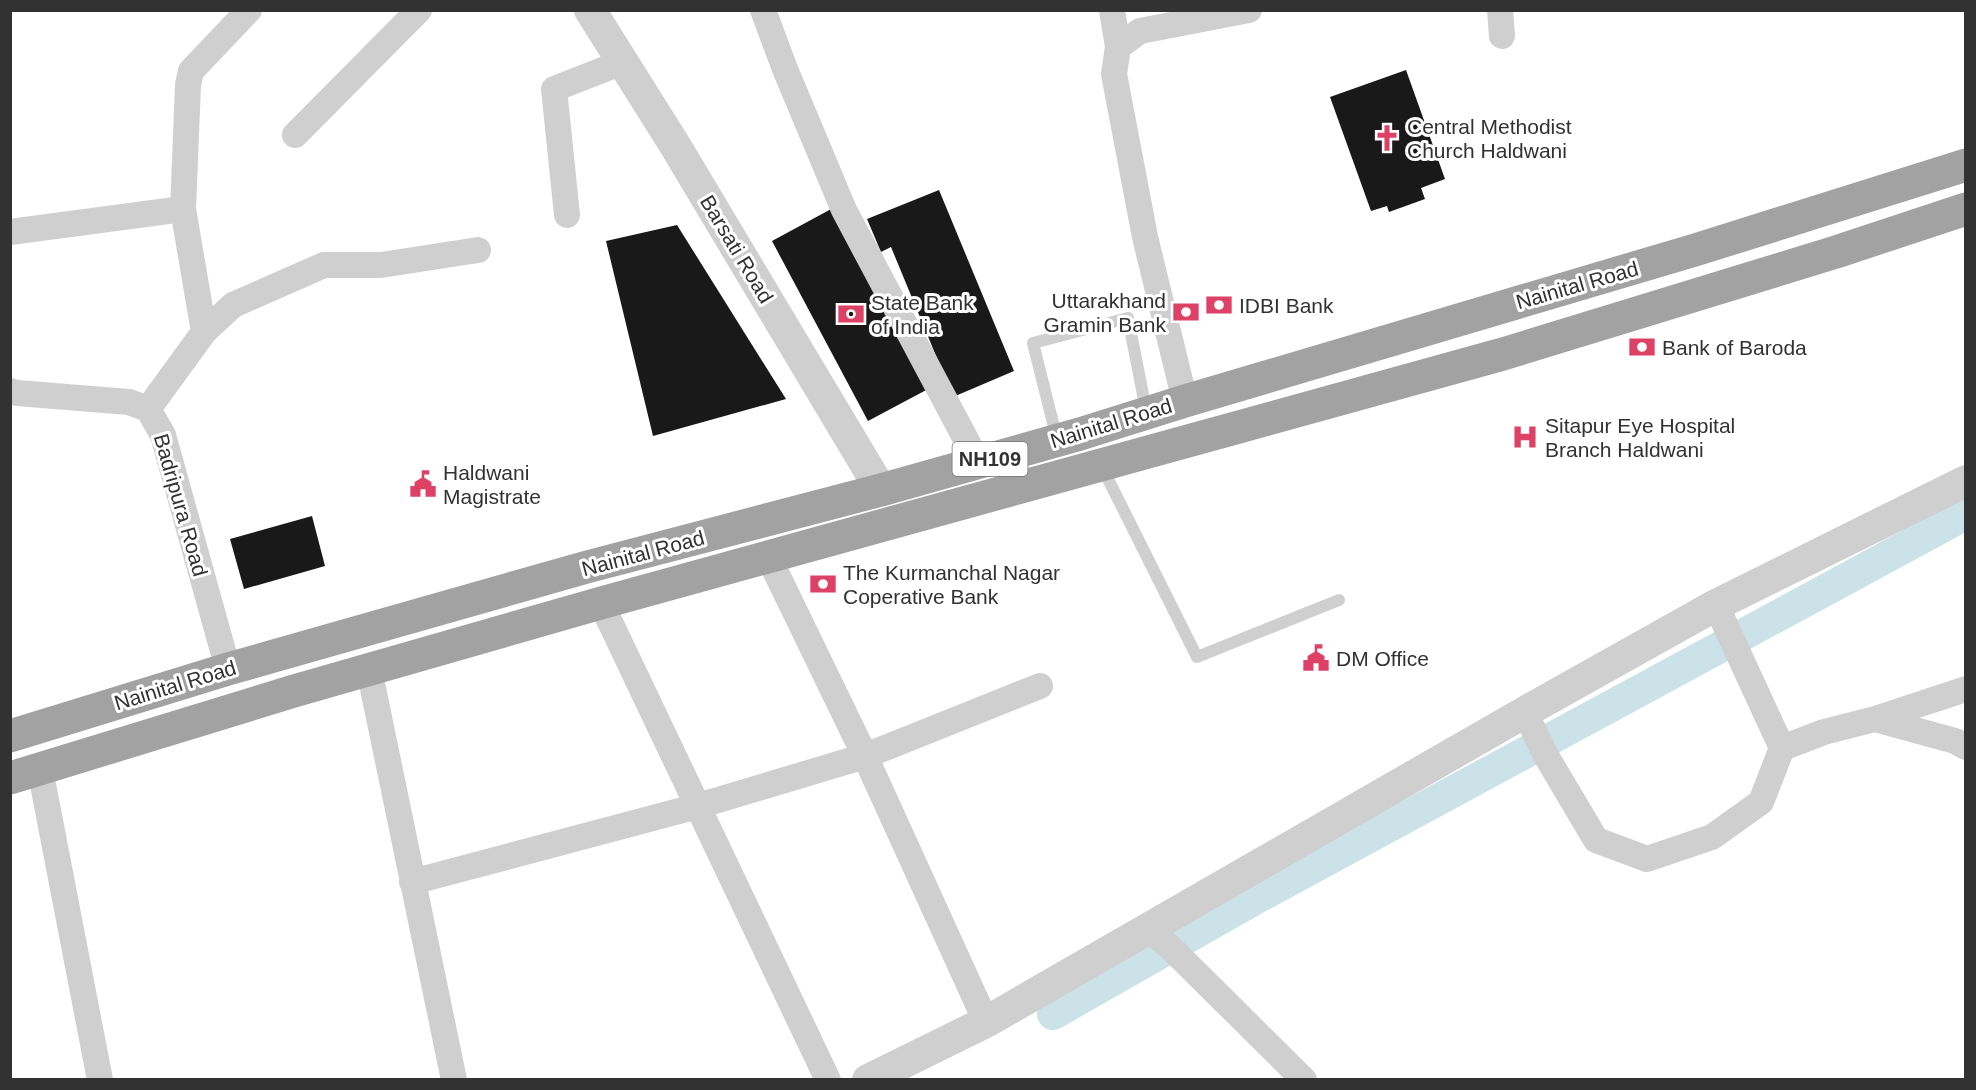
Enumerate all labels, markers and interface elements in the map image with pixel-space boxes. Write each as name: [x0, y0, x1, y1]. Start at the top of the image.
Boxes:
place label: Central Methodist Church Haldwani: [1407, 115, 1572, 162]
church icon: Central Methodist Church Haldwani: [1372, 123, 1402, 153]
street label: Barsati Road: [696, 191, 778, 307]
street label: Nainital Road: [1513, 257, 1641, 313]
place label: Uttarakhand Gramin Bank: [1043, 289, 1166, 336]
bank icon: IDBI Bank: [1204, 290, 1234, 320]
place label: State Bank of India: [871, 291, 974, 338]
place label: IDBI Bank: [1239, 294, 1334, 317]
bank icon: Uttarakhand Gramin Bank: [1171, 297, 1201, 327]
bank icon: State Bank of India: [836, 299, 866, 329]
bank icon: Bank of Baroda: [1627, 332, 1657, 362]
place label: Bank of Baroda: [1662, 336, 1807, 359]
street label: Nainital Road: [1047, 394, 1175, 452]
place label: Sitapur Eye Hospital Branch Haldwani: [1545, 414, 1735, 461]
hospital icon: Sitapur Eye Hospital Branch Haldwani: [1510, 422, 1540, 452]
street label: Badripura Road: [150, 431, 212, 579]
road number: NH109: [952, 442, 1028, 476]
place label: Haldwani Magistrate: [443, 461, 541, 508]
public building icon: Haldwani Magistrate: [408, 469, 438, 499]
street label: Nainital Road: [579, 526, 707, 580]
place label: The Kurmanchal Nagar Coperative Bank: [843, 561, 1060, 608]
bank icon: The Kurmanchal Nagar Coperative Bank: [808, 569, 838, 599]
public building icon: DM Office: [1301, 643, 1331, 673]
place label: DM Office: [1336, 647, 1429, 670]
street label: Nainital Road: [111, 656, 239, 714]

